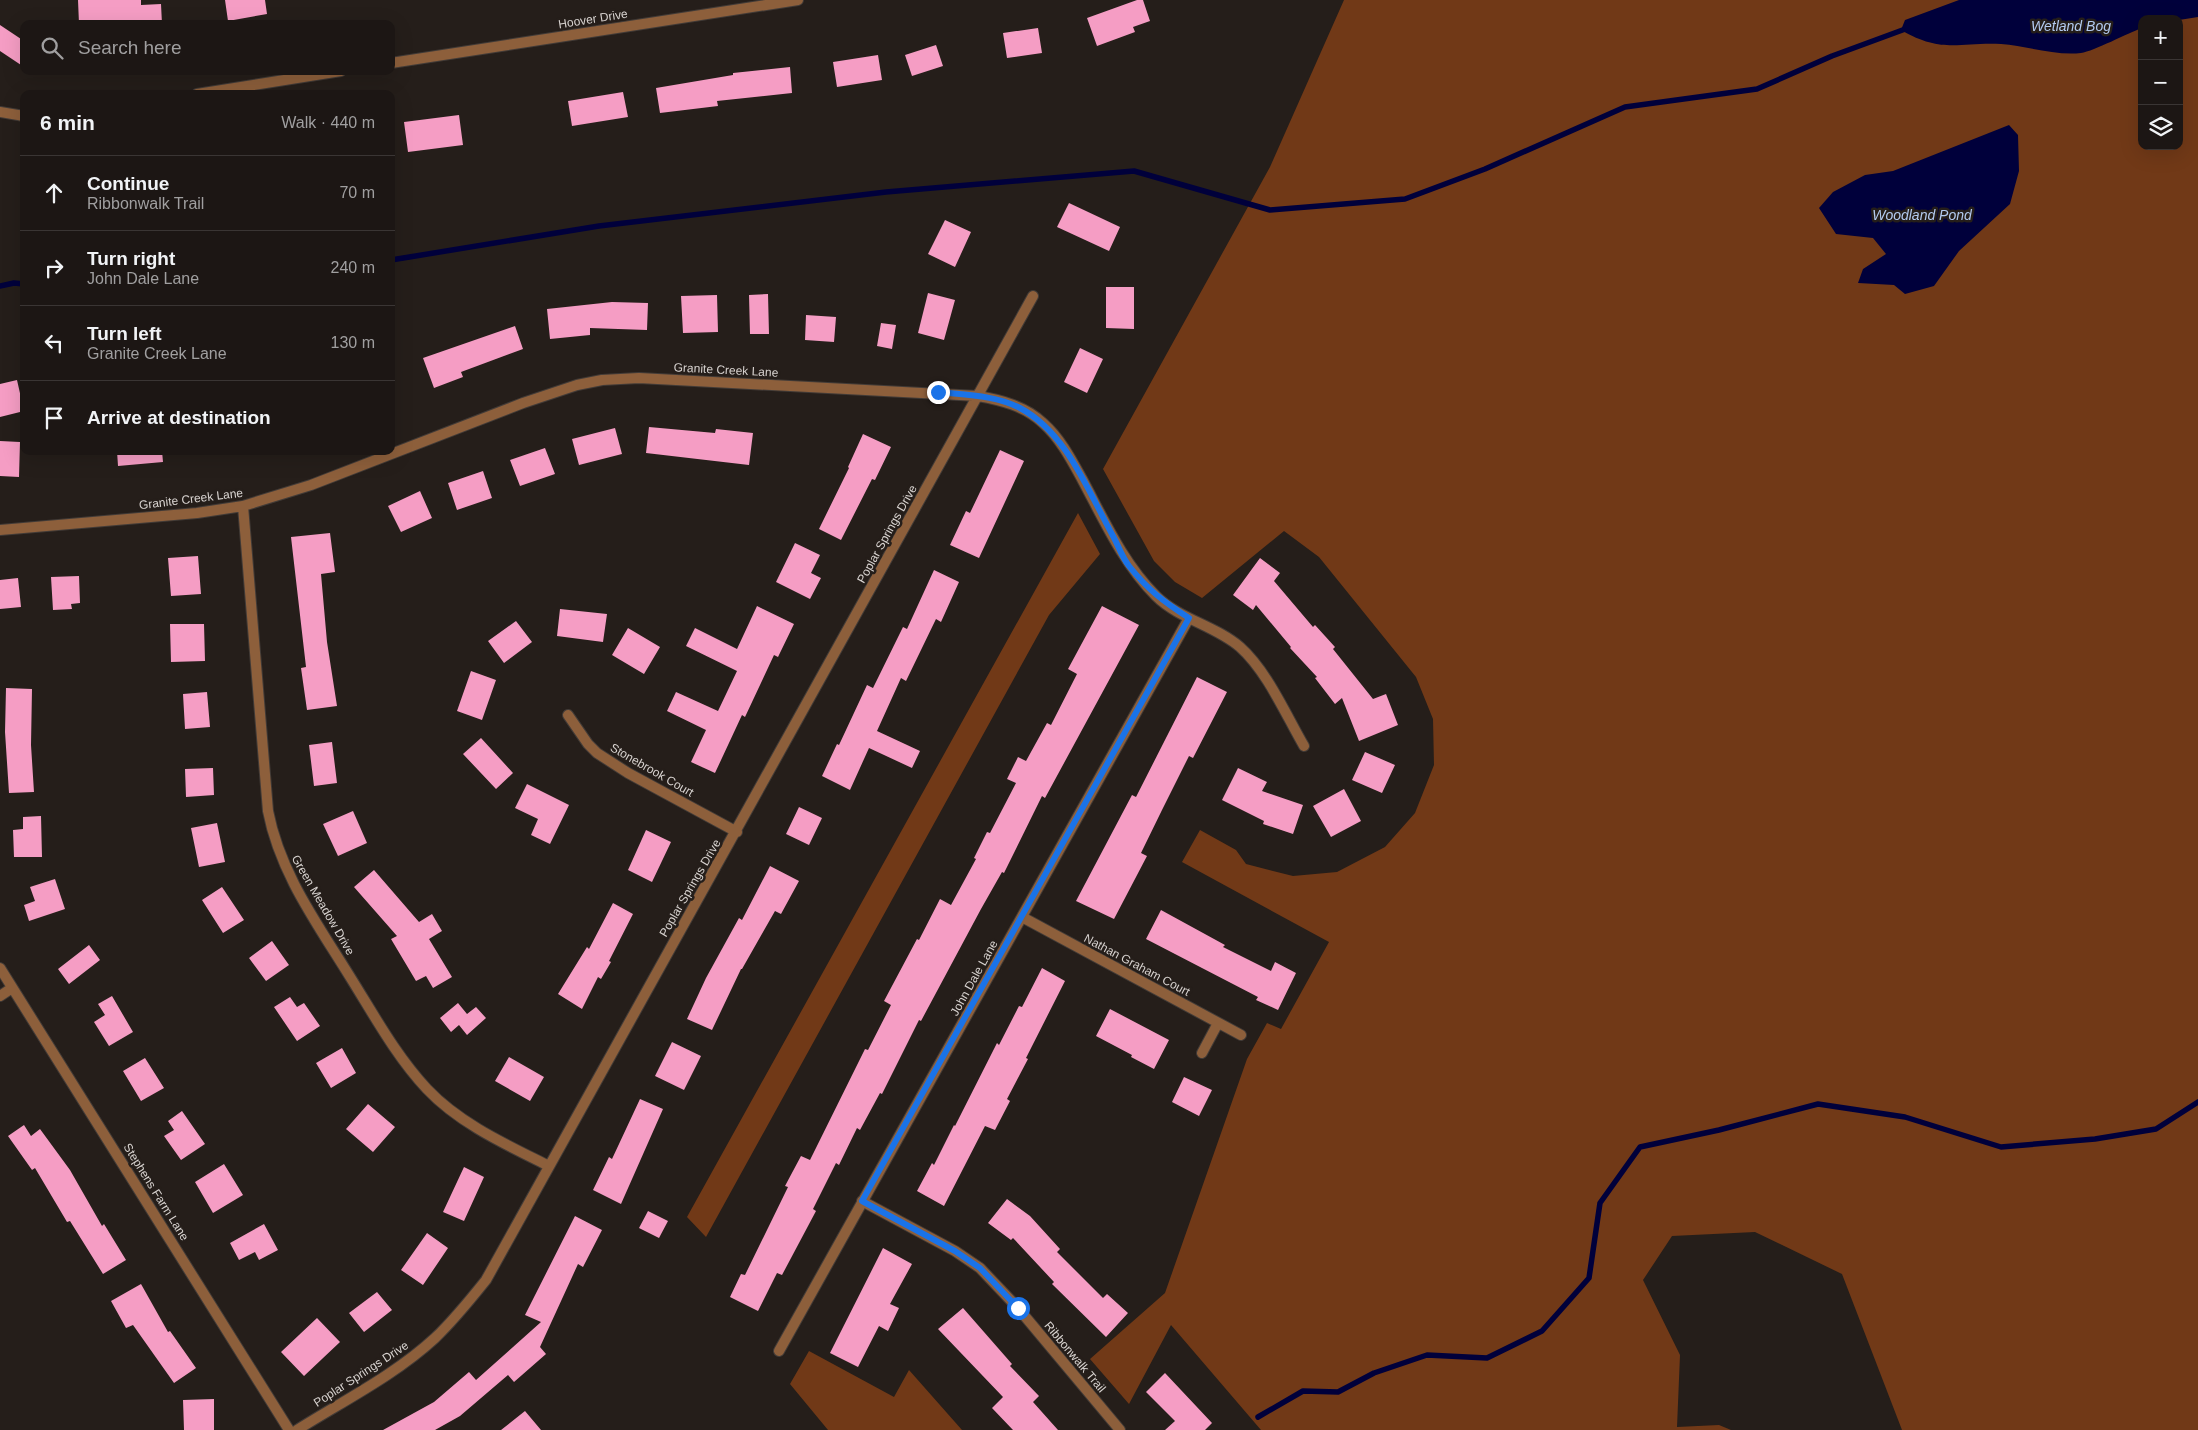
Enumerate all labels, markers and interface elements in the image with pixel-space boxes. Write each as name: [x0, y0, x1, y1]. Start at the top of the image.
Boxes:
street label: Hoover Drive: [557, 7, 629, 31]
map controls: [2138, 15, 2183, 150]
button: +: [2138, 15, 2183, 60]
water label: Wetland Bog: [2031, 18, 2111, 34]
search box: [20, 20, 395, 75]
icon: search: [38, 34, 66, 62]
text: Search here: [78, 37, 182, 58]
button: −: [2138, 60, 2183, 105]
button: layers: [2138, 105, 2183, 150]
text: 6 min: [40, 111, 95, 134]
text: Walk · 440 m: [281, 114, 375, 131]
text: Continue: [87, 173, 169, 194]
icon: ahead: [40, 179, 68, 207]
text: 70 m: [339, 184, 375, 201]
text: Ribbonwalk Trail: [87, 195, 204, 212]
water label: Woodland Pond: [1872, 207, 1973, 223]
text: Turn right: [87, 248, 175, 269]
icon: right: [40, 254, 68, 282]
text: 240 m: [331, 259, 375, 276]
text: John Dale Lane: [87, 270, 199, 287]
text: Turn left: [87, 323, 162, 344]
icon: left: [40, 329, 68, 357]
text: 130 m: [331, 334, 375, 351]
text: Granite Creek Lane: [87, 345, 227, 362]
street label: Granite Creek Lane: [673, 360, 779, 380]
route end: [927, 381, 950, 404]
icon: arrive: [40, 404, 68, 432]
text: Arrive at destination: [87, 407, 271, 428]
street label: Poplar Springs Drive: [854, 482, 920, 586]
street label: Granite Creek Lane: [138, 486, 244, 512]
street label: Stonebrook Court: [608, 740, 697, 800]
street label: Poplar Springs Drive: [656, 837, 724, 939]
street label: Green Meadow Drive: [289, 852, 358, 958]
street label: Nathan Graham Court: [1082, 931, 1193, 999]
street label: John Dale Lane: [947, 938, 1001, 1018]
street label: Stephens Farm Lane: [120, 1141, 192, 1243]
route start: [1007, 1297, 1030, 1320]
street label: Ribbonwalk Trail: [1041, 1319, 1109, 1395]
street label: Poplar Springs Drive: [311, 1338, 411, 1410]

